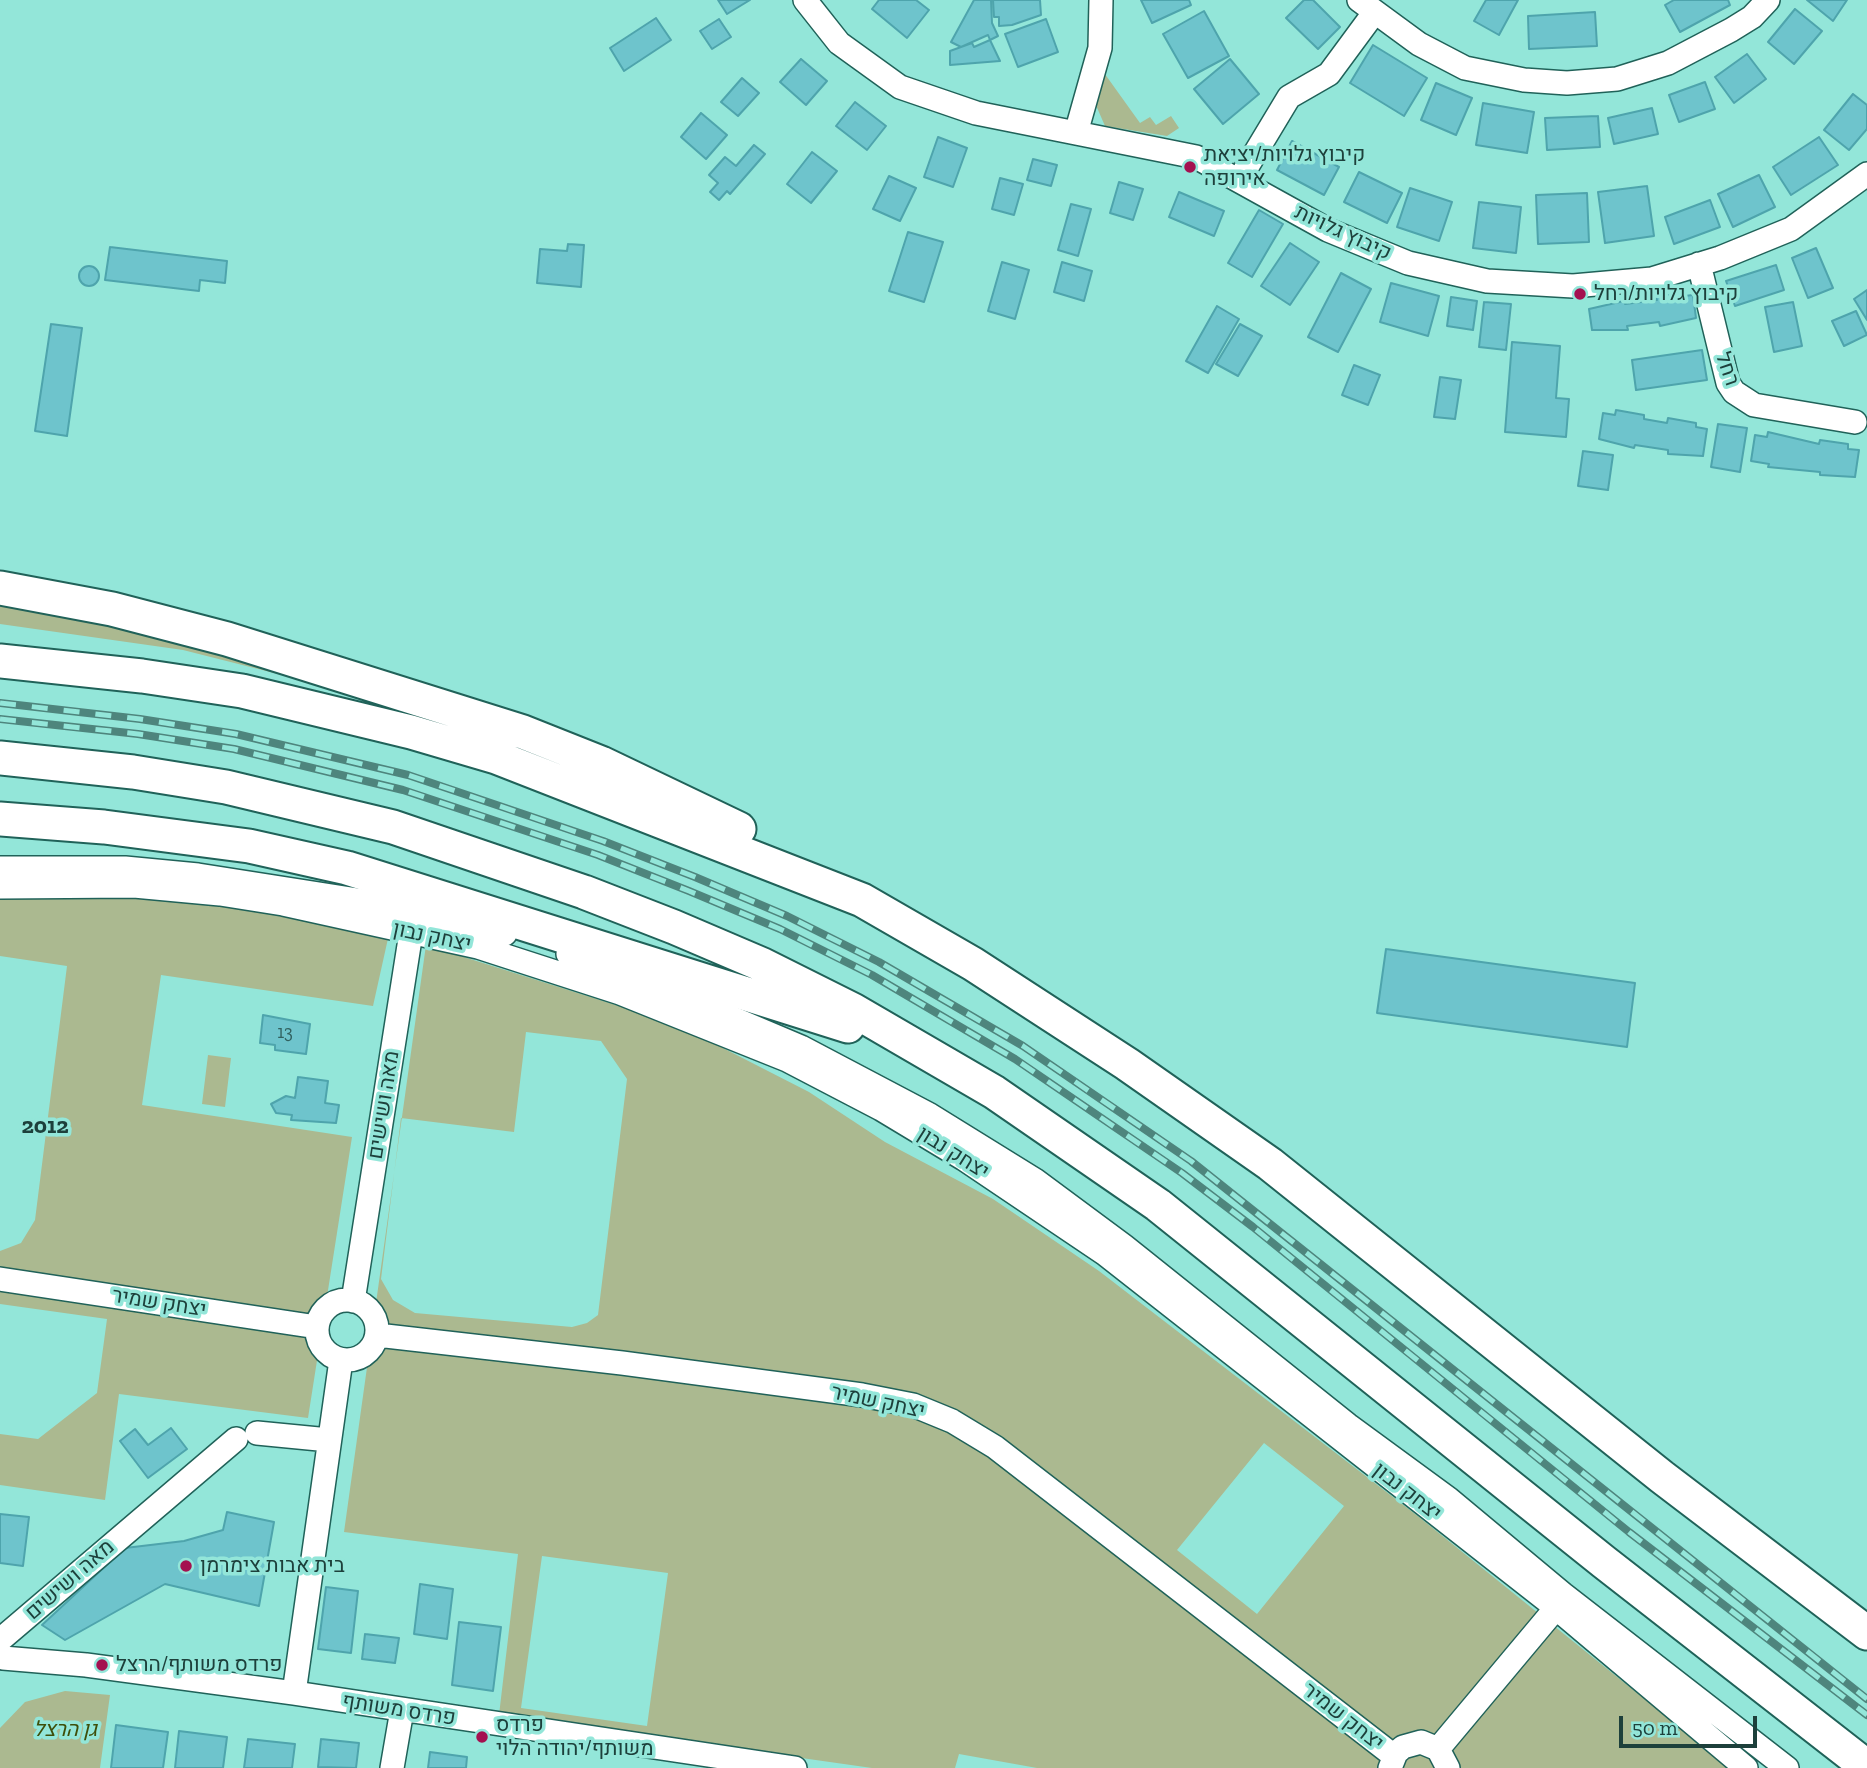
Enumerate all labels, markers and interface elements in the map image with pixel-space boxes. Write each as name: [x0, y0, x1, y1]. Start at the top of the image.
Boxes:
place label: קיבוץ גלויות/יציאת אירופה: [1204, 142, 1365, 192]
marker: קיבוץ גלויות/יציאת אירופה: [1182, 159, 1198, 175]
street label: קיבוץ גלויות: [1291, 200, 1395, 266]
place label: קיבוץ גלויות/רחל: [1594, 281, 1738, 307]
marker: קיבוץ גלויות/רחל: [1572, 286, 1588, 302]
street label: רחל: [1710, 349, 1744, 389]
street label: יצחק נבון: [391, 916, 473, 958]
house number: 13: [277, 1022, 293, 1044]
street label: מאה ושישים: [363, 1049, 405, 1161]
district label: 2012: [21, 1112, 69, 1140]
street label: יצחק נבון: [913, 1121, 993, 1185]
street label: יצחק שמיר: [110, 1283, 208, 1323]
street label: יצחק שמיר: [829, 1380, 927, 1424]
street label: יצחק נבון: [1368, 1458, 1446, 1526]
street label: מאה ושישים: [20, 1535, 120, 1625]
place label: בית אבות צימרמן: [200, 1553, 345, 1579]
marker: בית אבות צימרמן: [178, 1558, 194, 1574]
place label: פרדס משותף/הרצל: [116, 1652, 282, 1678]
marker: פרדס משותף/הרצל: [94, 1657, 110, 1673]
street label: יצחק שמיר: [1298, 1678, 1388, 1756]
street label: פרדס משותף: [341, 1689, 457, 1731]
scale bar: [1622, 1702, 1760, 1746]
place label: פרדס משותף/יהודה הלוי: [496, 1712, 653, 1762]
text: 50 m: [1632, 1715, 1678, 1740]
park label: גן הרצל: [33, 1717, 97, 1743]
marker: פרדס משותף/יהודה הלוי: [474, 1729, 490, 1745]

